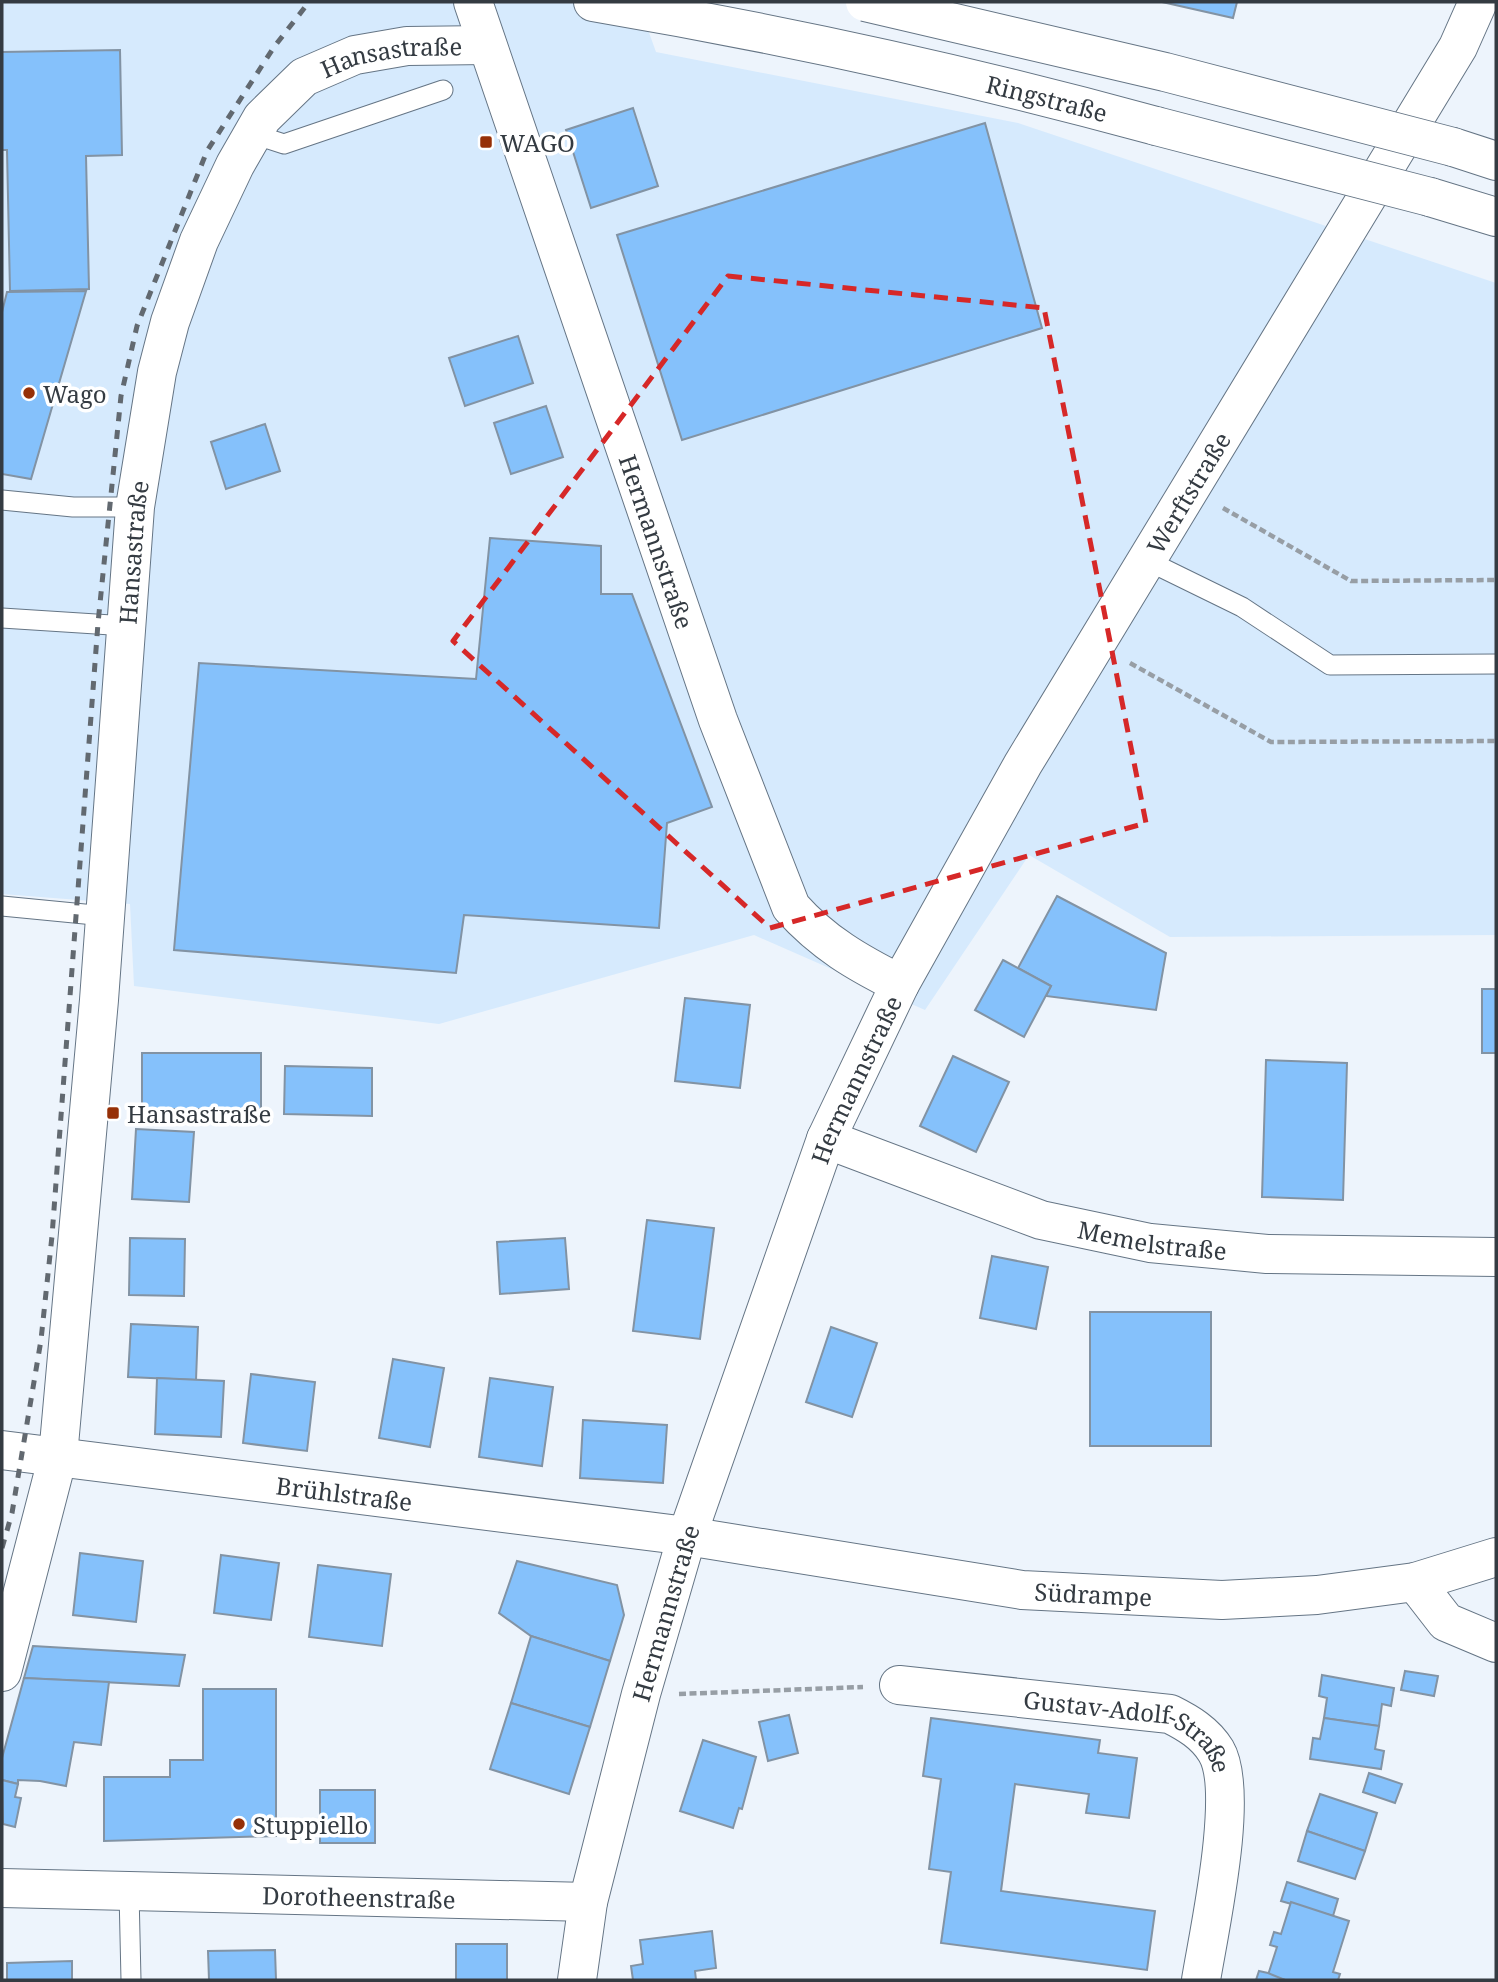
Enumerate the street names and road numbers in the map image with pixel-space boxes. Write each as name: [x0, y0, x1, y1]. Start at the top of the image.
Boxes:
street label: Hansastraße: [315, 29, 462, 85]
street label: Ringstraße: [983, 66, 1111, 129]
street label: Werftstraße: [1138, 425, 1237, 560]
street label: Hermannstraße: [612, 450, 702, 633]
street label: Hansastraße: [110, 478, 156, 625]
street label: Hermannstraße: [802, 990, 909, 1168]
street label: Memelstraße: [1075, 1212, 1228, 1267]
street label: Brühlstraße: [274, 1468, 414, 1518]
street label: Hermannstraße: [623, 1520, 706, 1705]
street label: Südrampe: [1034, 1574, 1153, 1613]
street label: Gustav-Adolf-Straße: [1022, 1682, 1239, 1776]
street label: Dorotheenstraße: [262, 1878, 456, 1915]

